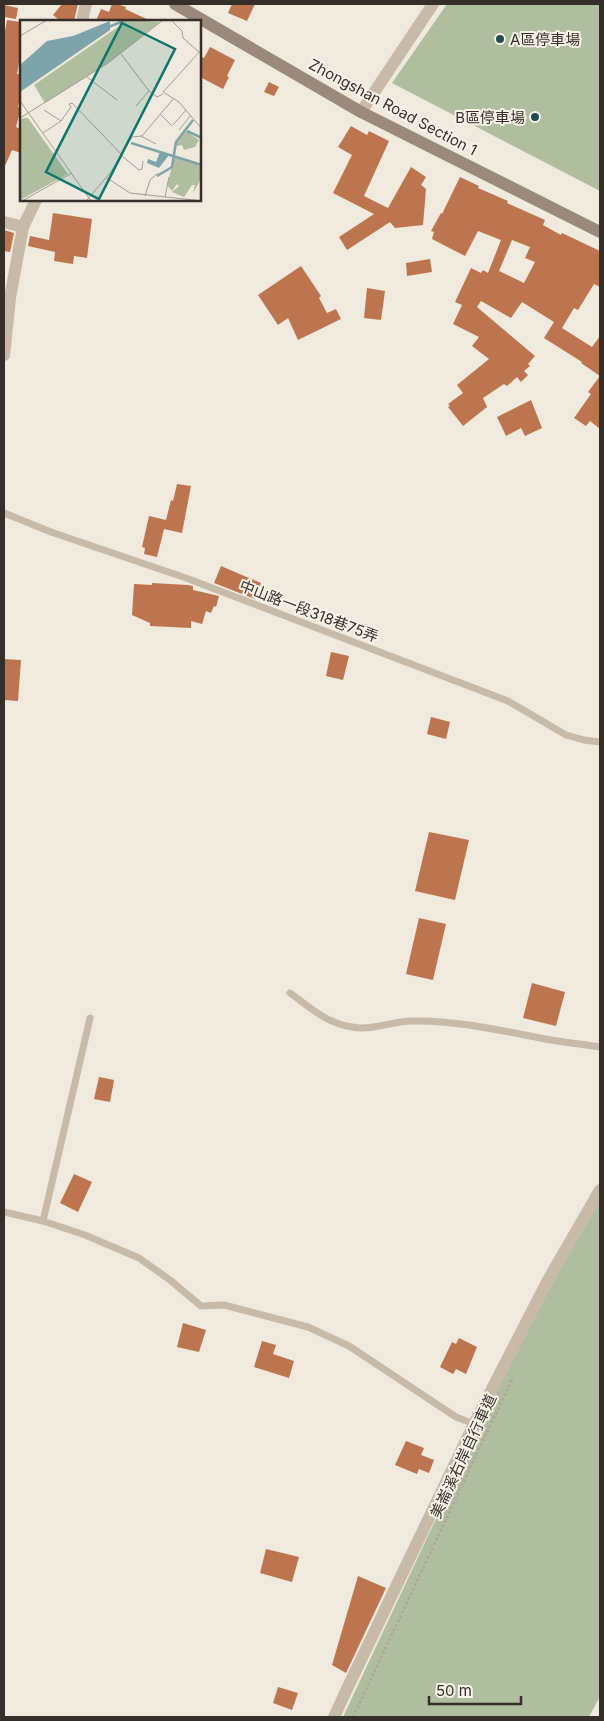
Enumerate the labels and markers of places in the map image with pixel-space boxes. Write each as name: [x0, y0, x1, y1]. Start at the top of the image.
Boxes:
place label: A區停車場: [510, 30, 580, 49]
marker: A區停車場: [494, 33, 506, 45]
place label: B區停車場: [455, 108, 525, 127]
marker: B區停車場: [529, 111, 541, 123]

